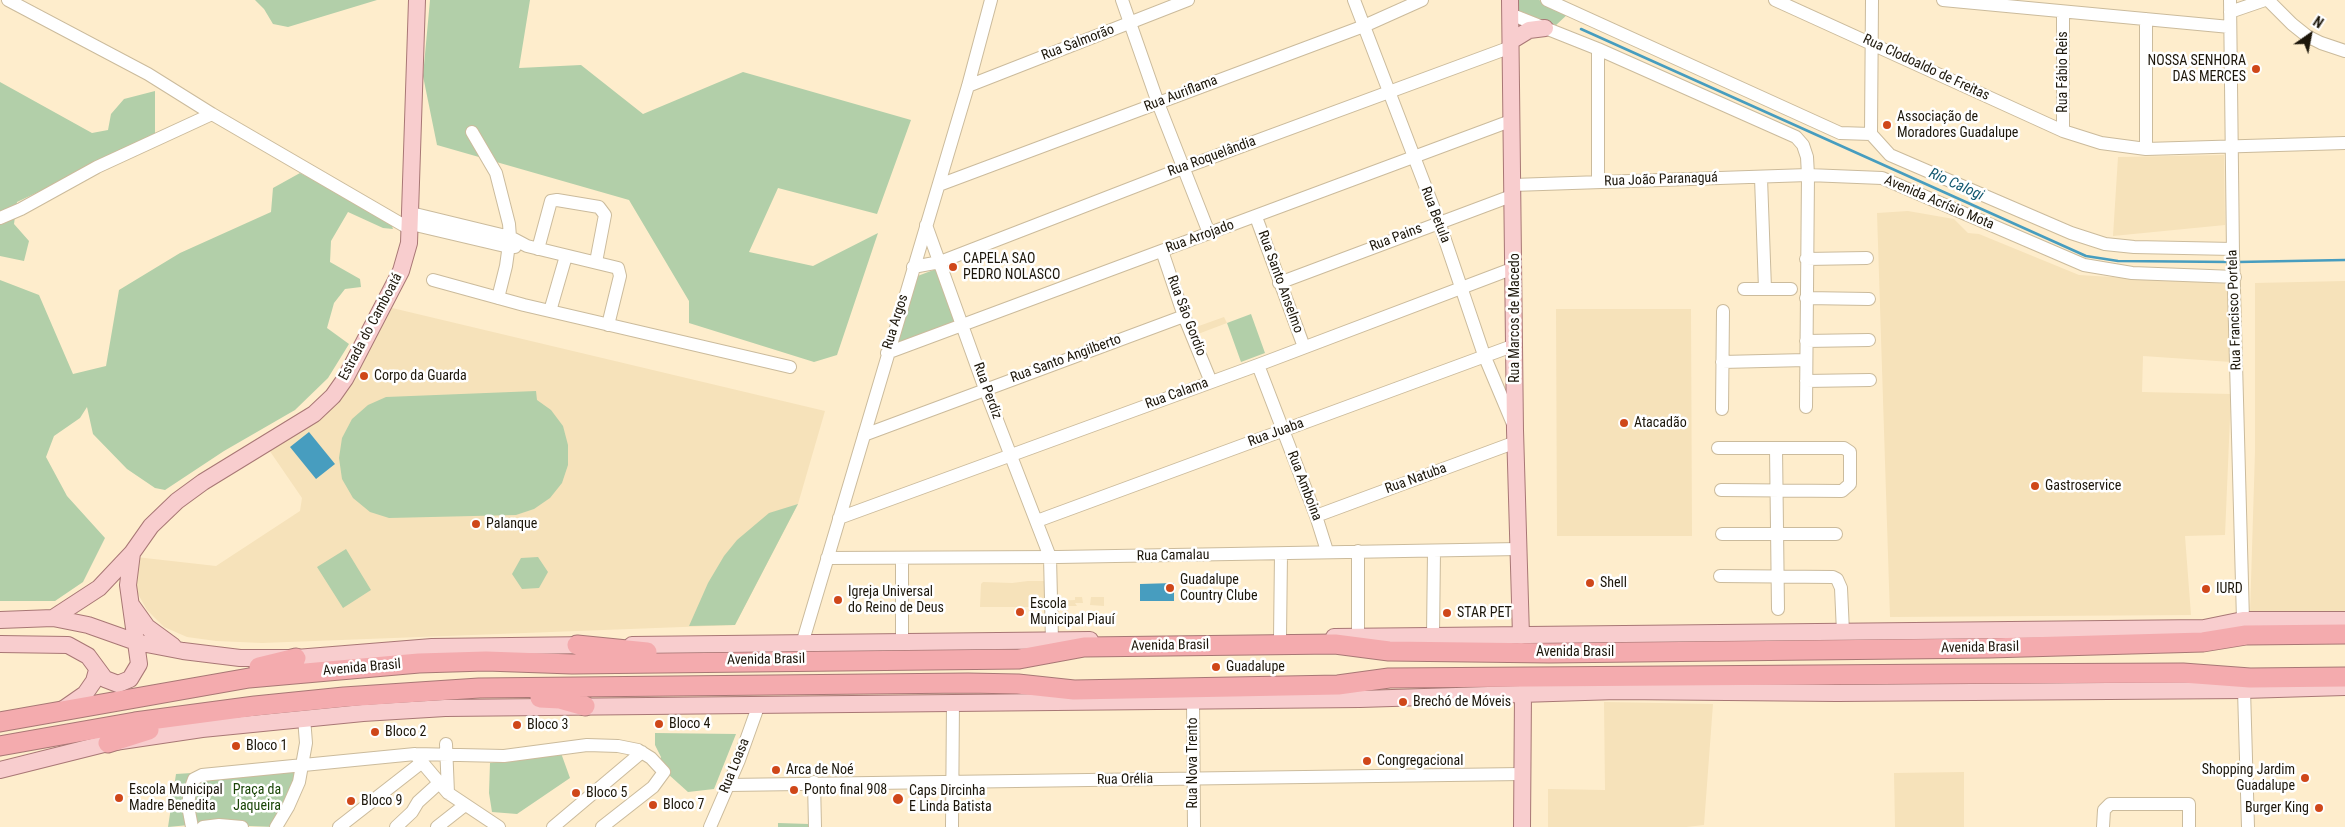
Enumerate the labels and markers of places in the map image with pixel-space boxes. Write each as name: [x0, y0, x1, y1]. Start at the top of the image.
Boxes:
place label: NOSSA SENHORA DAS MERCES: [2148, 53, 2246, 85]
marker: NOSSA SENHORA DAS MERCES: [2250, 63, 2262, 75]
place label: Associação de Moradores Guadalupe: [1897, 109, 2018, 142]
marker: Associação de Moradores Guadalupe: [1881, 119, 1893, 131]
place label: CAPELA SAO PEDRO NOLASCO: [963, 251, 1060, 284]
marker: CAPELA SAO PEDRO NOLASCO: [947, 261, 959, 273]
place label: Corpo da Guarda: [374, 368, 467, 384]
marker: Corpo da Guarda: [358, 370, 370, 382]
place label: Atacadão: [1634, 415, 1687, 431]
marker: Atacadão: [1618, 417, 1630, 429]
place label: Gastroservice: [2045, 478, 2121, 494]
marker: Gastroservice: [2029, 480, 2041, 492]
place label: Palanque: [486, 516, 537, 532]
marker: Palanque: [470, 518, 482, 530]
place label: Guadalupe Country Clube: [1180, 572, 1257, 604]
place label: Shell: [1600, 575, 1627, 591]
marker: Shell: [1584, 577, 1596, 589]
place label: IURD: [2216, 581, 2243, 597]
marker: Guadalupe Country Clube: [1164, 582, 1176, 594]
marker: IURD: [2200, 583, 2212, 595]
place label: Igreja Universal do Reino de Deus: [848, 584, 944, 616]
marker: Igreja Universal do Reino de Deus: [832, 594, 844, 606]
place label: Escola Municipal Piauí: [1030, 596, 1115, 628]
place label: STAR PET: [1457, 605, 1512, 621]
marker: Escola Municipal Piauí: [1014, 606, 1026, 618]
marker: STAR PET: [1441, 607, 1453, 619]
place label: Guadalupe: [1226, 659, 1285, 675]
marker: Guadalupe: [1210, 661, 1222, 673]
place label: Brechó de Móveis: [1413, 694, 1511, 710]
marker: Brechó de Móveis: [1397, 696, 1409, 708]
place label: Bloco 4: [669, 716, 711, 732]
place label: Bloco 3: [527, 717, 569, 733]
marker: Bloco 4: [653, 718, 665, 730]
marker: Bloco 3: [511, 719, 523, 731]
place label: Bloco 2: [385, 724, 427, 740]
marker: Bloco 2: [369, 726, 381, 738]
place label: Bloco 1: [246, 738, 288, 754]
marker: Bloco 1: [230, 740, 242, 752]
place label: Congregacional: [1377, 753, 1463, 769]
marker: Congregacional: [1361, 755, 1373, 767]
place label: Arca de Noé: [786, 762, 854, 778]
place label: Shopping Jardim Guadalupe: [2202, 762, 2295, 794]
marker: Arca de Noé: [770, 764, 782, 776]
marker: Shopping Jardim Guadalupe: [2299, 772, 2311, 784]
place label: Escola Municipal Madre Benedita: [129, 782, 223, 814]
place label: Ponto final 908: [804, 782, 887, 798]
place label: Caps Dircinha E Linda Batista: [909, 783, 992, 816]
marker: Ponto final 908: [788, 784, 800, 796]
place label: Bloco 5: [586, 785, 628, 801]
marker: Bloco 5: [570, 787, 582, 799]
marker: Escola Municipal Madre Benedita: [113, 792, 125, 804]
marker: Caps Dircinha E Linda Batista: [891, 792, 905, 806]
place label: Bloco 9: [361, 793, 403, 809]
marker: Bloco 9: [345, 795, 357, 807]
place label: Bloco 7: [663, 797, 705, 813]
marker: Bloco 7: [647, 799, 659, 811]
place label: Burger King: [2245, 800, 2309, 816]
marker: Burger King: [2313, 802, 2325, 814]

